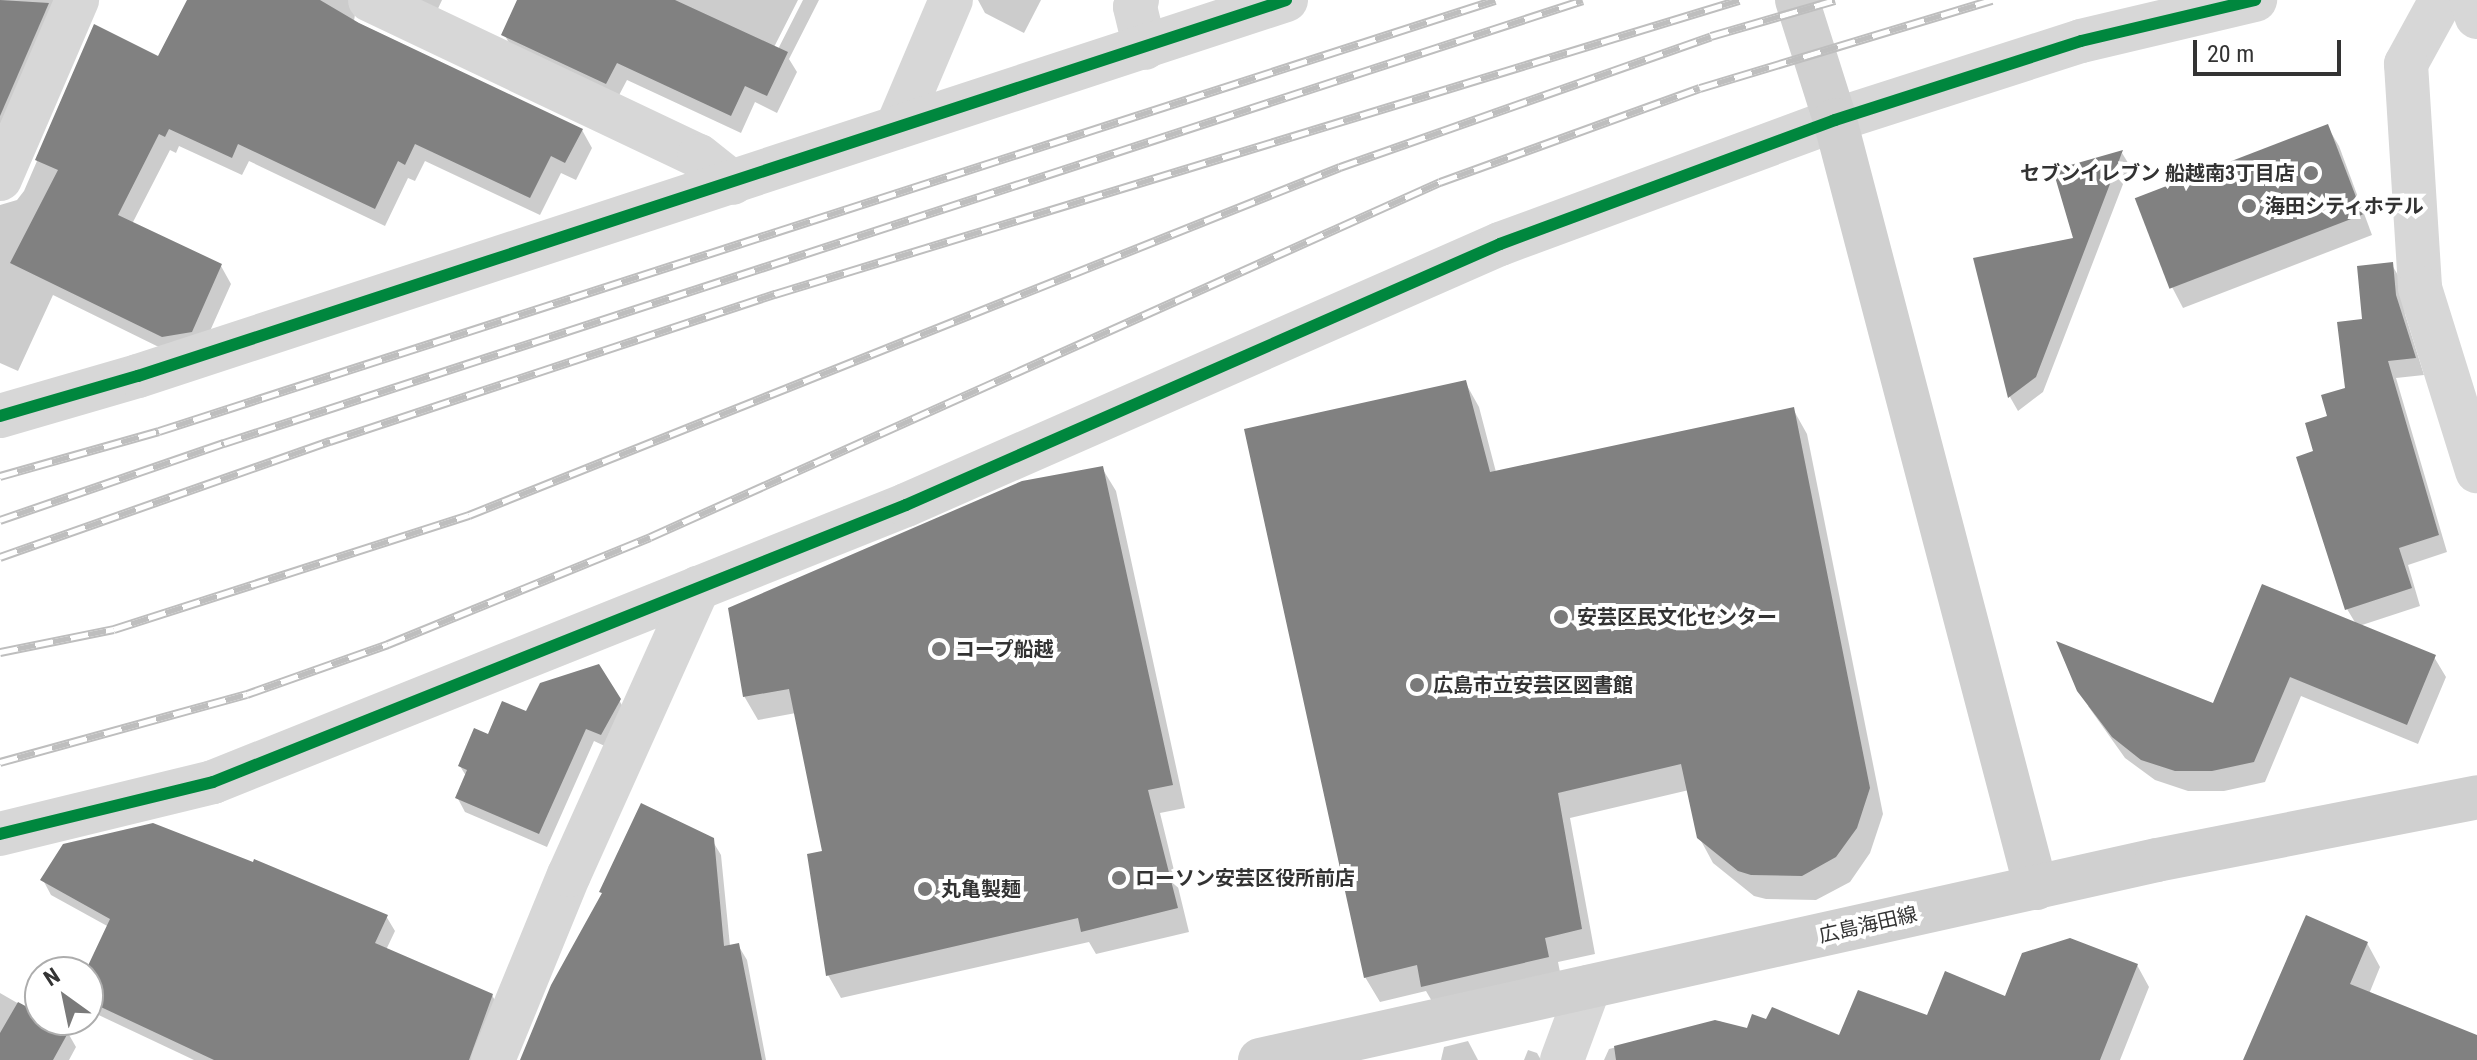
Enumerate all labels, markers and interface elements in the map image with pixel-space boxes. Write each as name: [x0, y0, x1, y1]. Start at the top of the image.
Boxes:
scale bar: [2197, 24, 2345, 74]
text: 20 m: [2207, 40, 2254, 68]
place label: セブンイレブン 船越南3丁目店: [2020, 161, 2295, 185]
marker: セブンイレブン 船越南3丁目店: [2302, 164, 2320, 182]
place label: 海田シティホテル: [2265, 194, 2425, 218]
marker: 海田シティホテル: [2240, 197, 2258, 215]
place label: 安芸区民文化センター: [1577, 605, 1777, 629]
marker: 安芸区民文化センター: [1552, 608, 1570, 626]
place label: コープ船越: [955, 637, 1055, 661]
marker: コープ船越: [930, 640, 948, 658]
place label: 広島市立安芸区図書館: [1433, 673, 1633, 697]
marker: 広島市立安芸区図書館: [1408, 676, 1426, 694]
place label: ローソン安芸区役所前店: [1135, 866, 1355, 890]
marker: ローソン安芸区役所前店: [1110, 869, 1128, 887]
place label: 丸亀製麺: [941, 877, 1021, 901]
marker: 丸亀製麺: [916, 880, 934, 898]
street label: 広島海田線: [1817, 902, 1919, 948]
north arrow: [24, 956, 104, 1036]
text: N: [39, 963, 64, 991]

